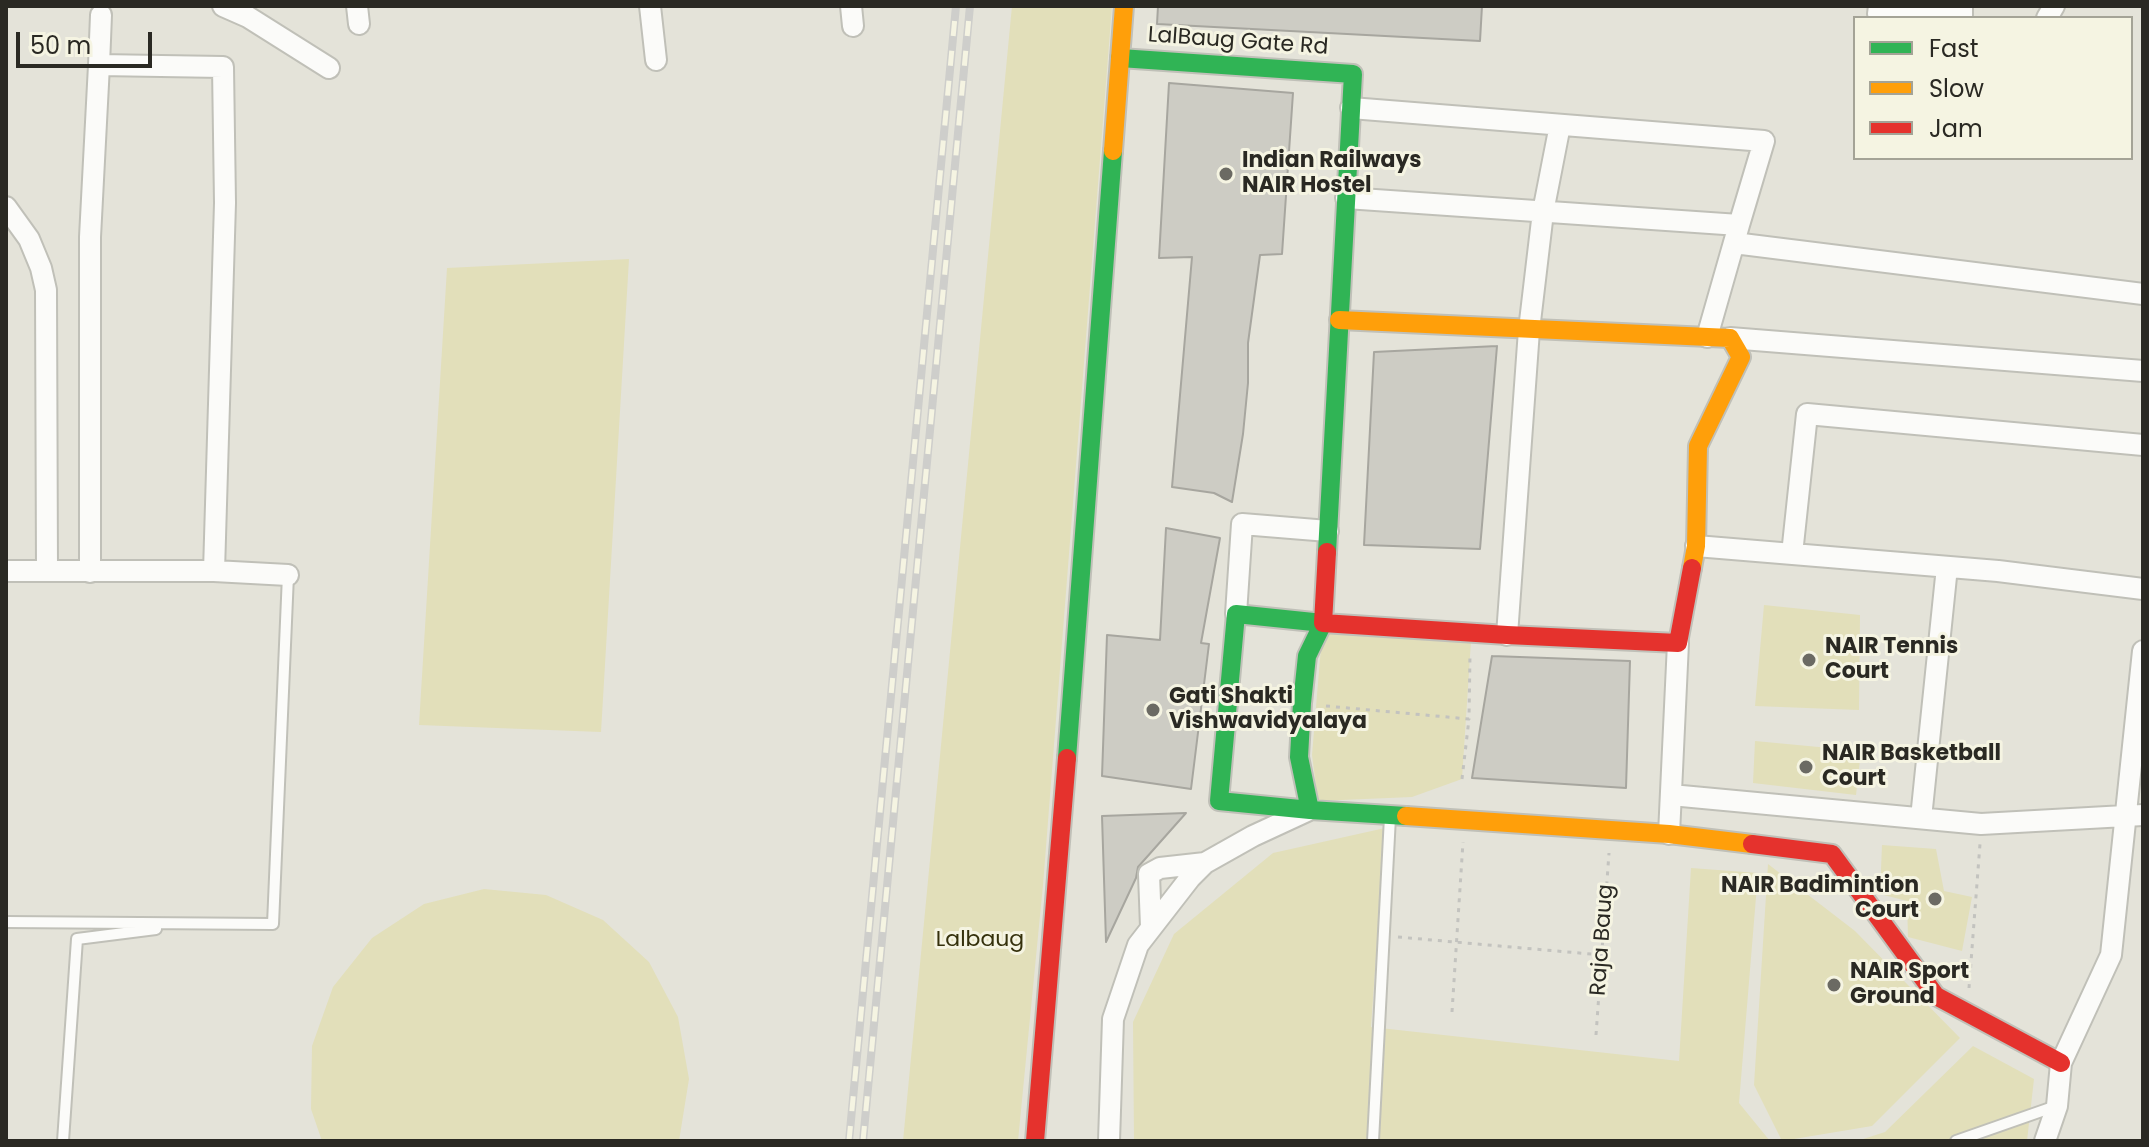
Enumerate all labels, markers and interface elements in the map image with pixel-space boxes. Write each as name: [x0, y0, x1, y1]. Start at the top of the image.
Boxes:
scale bar: [20, 16, 156, 66]
legend: [1853, 16, 2133, 160]
street label: LalBaug Gate Rd: [1147, 23, 1329, 61]
text: 50 m: [30, 29, 91, 62]
text: Fast: [1929, 32, 1979, 65]
text: Slow: [1929, 72, 1984, 105]
text: Jam: [1929, 112, 1983, 145]
place label: Indian Railways NAIR Hostel: [1242, 148, 1422, 200]
marker: Indian Railways NAIR Hostel: [1217, 165, 1235, 183]
place label: NAIR Tennis Court: [1825, 634, 1958, 686]
marker: NAIR Tennis Court: [1800, 651, 1818, 669]
place label: Gati Shakti Vishwavidyalaya: [1169, 684, 1367, 736]
marker: Gati Shakti Vishwavidyalaya: [1144, 701, 1162, 719]
place label: NAIR Basketball Court: [1822, 741, 2001, 792]
marker: NAIR Basketball Court: [1797, 758, 1815, 776]
place label: NAIR Badimintion Court: [1721, 873, 1919, 924]
street label: Raja Baug: [1586, 883, 1620, 997]
marker: NAIR Badimintion Court: [1926, 890, 1944, 908]
park label: Lalbaug: [936, 927, 1024, 953]
place label: NAIR Sport Ground: [1850, 959, 1969, 1010]
marker: NAIR Sport Ground: [1825, 976, 1843, 994]

